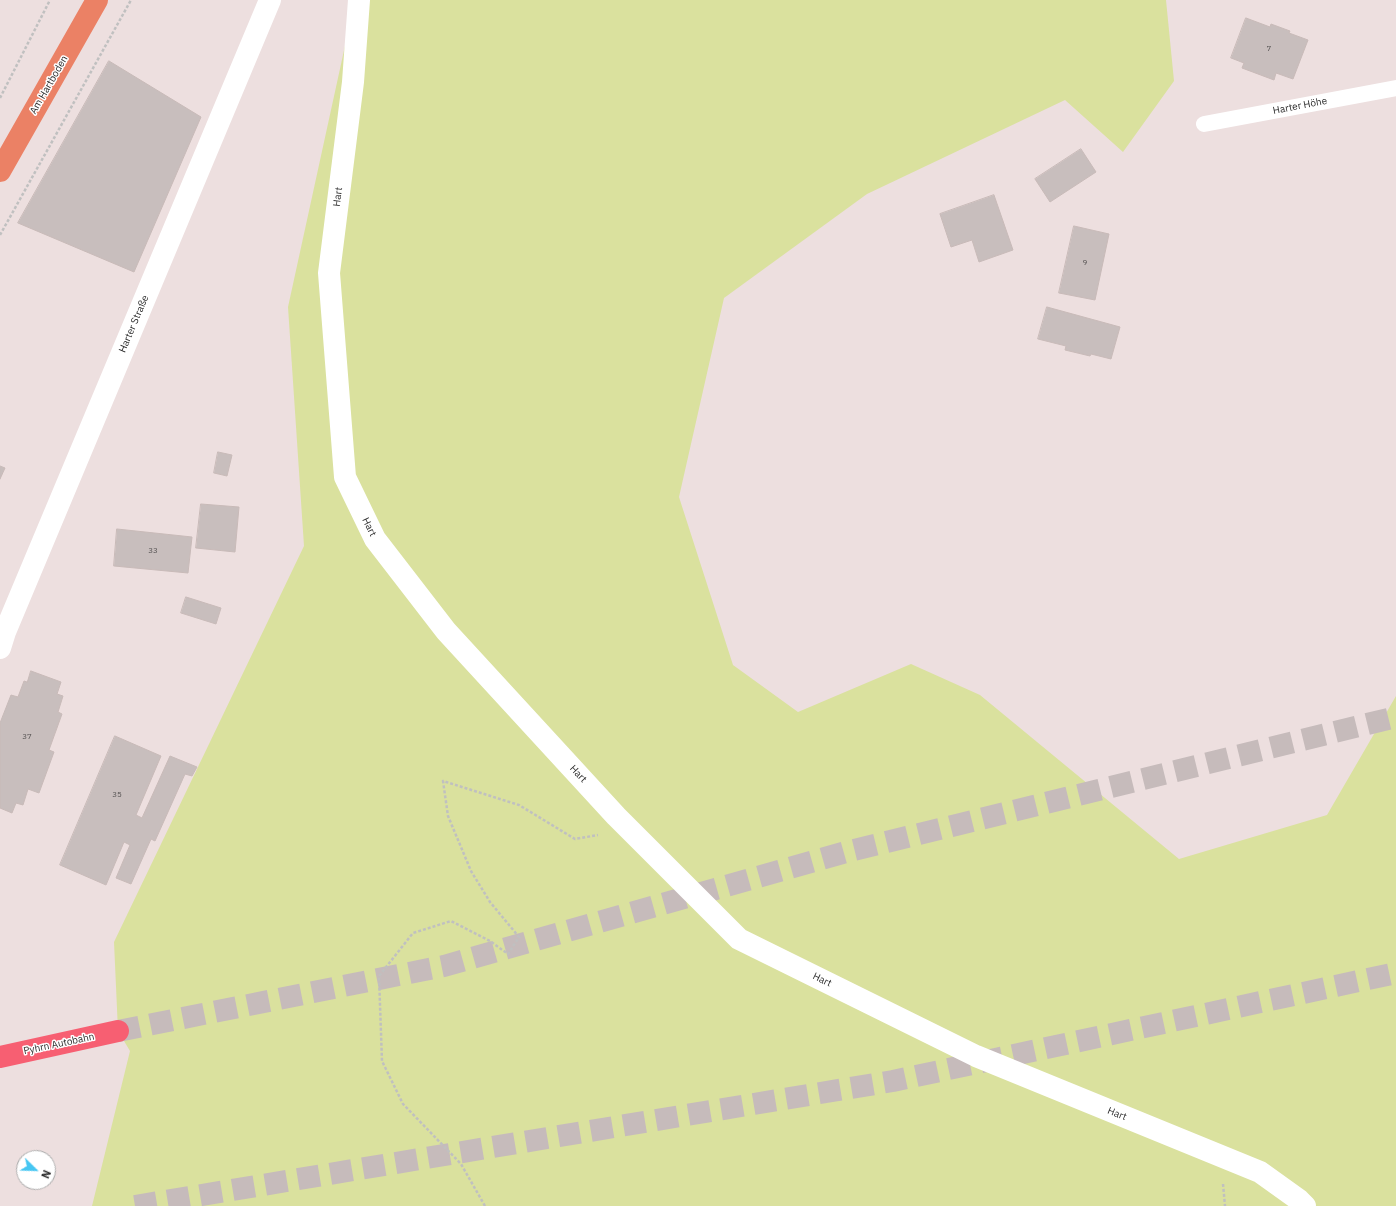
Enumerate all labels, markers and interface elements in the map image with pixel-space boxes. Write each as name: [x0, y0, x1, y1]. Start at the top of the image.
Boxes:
house number: 7: [1267, 44, 1271, 54]
street label: Am Hartboden: [27, 54, 71, 116]
street label: Harter Höhe: [1272, 95, 1328, 117]
street label: Hart: [331, 187, 345, 207]
house number: 9: [1083, 258, 1087, 268]
street label: Harter Straße: [117, 293, 151, 355]
street label: Hart: [359, 516, 379, 538]
house number: 33: [148, 546, 158, 556]
house number: 37: [22, 732, 32, 742]
street label: Hart: [567, 763, 589, 785]
house number: 35: [112, 790, 122, 800]
street label: Hart: [811, 970, 833, 990]
street label: Pyhrn Autobahn: [22, 1031, 96, 1057]
street label: Hart: [1106, 1105, 1128, 1123]
north arrow: [16, 1150, 56, 1190]
text: N: [38, 1168, 54, 1181]

